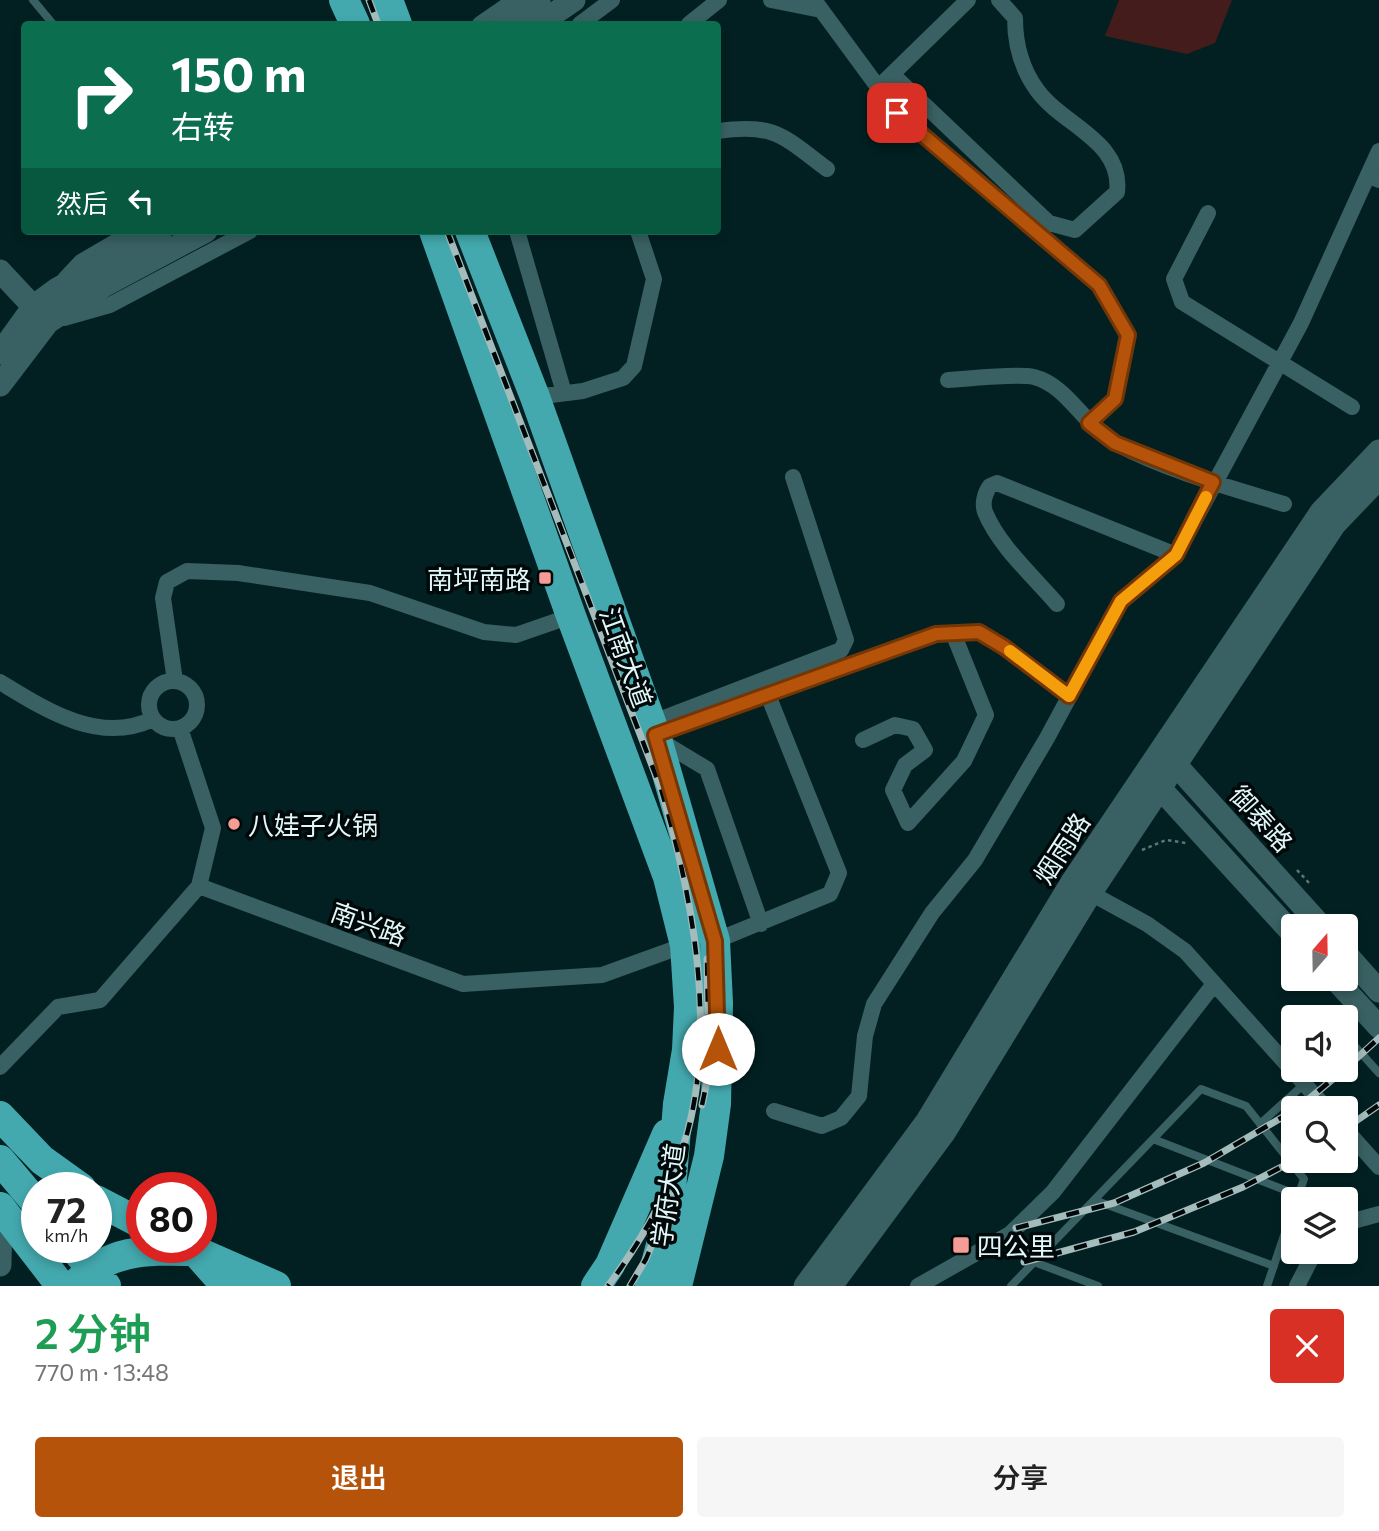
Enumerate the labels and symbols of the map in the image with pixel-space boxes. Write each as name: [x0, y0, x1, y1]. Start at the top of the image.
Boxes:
pin: [867, 83, 927, 143]
place label: 南坪南路: [427, 563, 531, 594]
marker: 南坪南路: [537, 570, 553, 586]
street label: 江南大道: [595, 603, 659, 711]
street label: 御泰路: [1224, 779, 1300, 857]
street label: 烟雨路: [1027, 807, 1095, 889]
place label: 八娃子火锅: [248, 809, 378, 840]
marker: 八娃子火锅: [226, 816, 242, 832]
street label: 南兴路: [327, 895, 411, 951]
north arrow: [1281, 914, 1358, 990]
position arrow: [681, 1012, 755, 1086]
street label: 学府大道: [644, 1141, 690, 1249]
speed limit sign: 80: [126, 1172, 217, 1263]
place label: 四公里: [977, 1230, 1055, 1261]
marker: 四公里: [951, 1235, 971, 1255]

